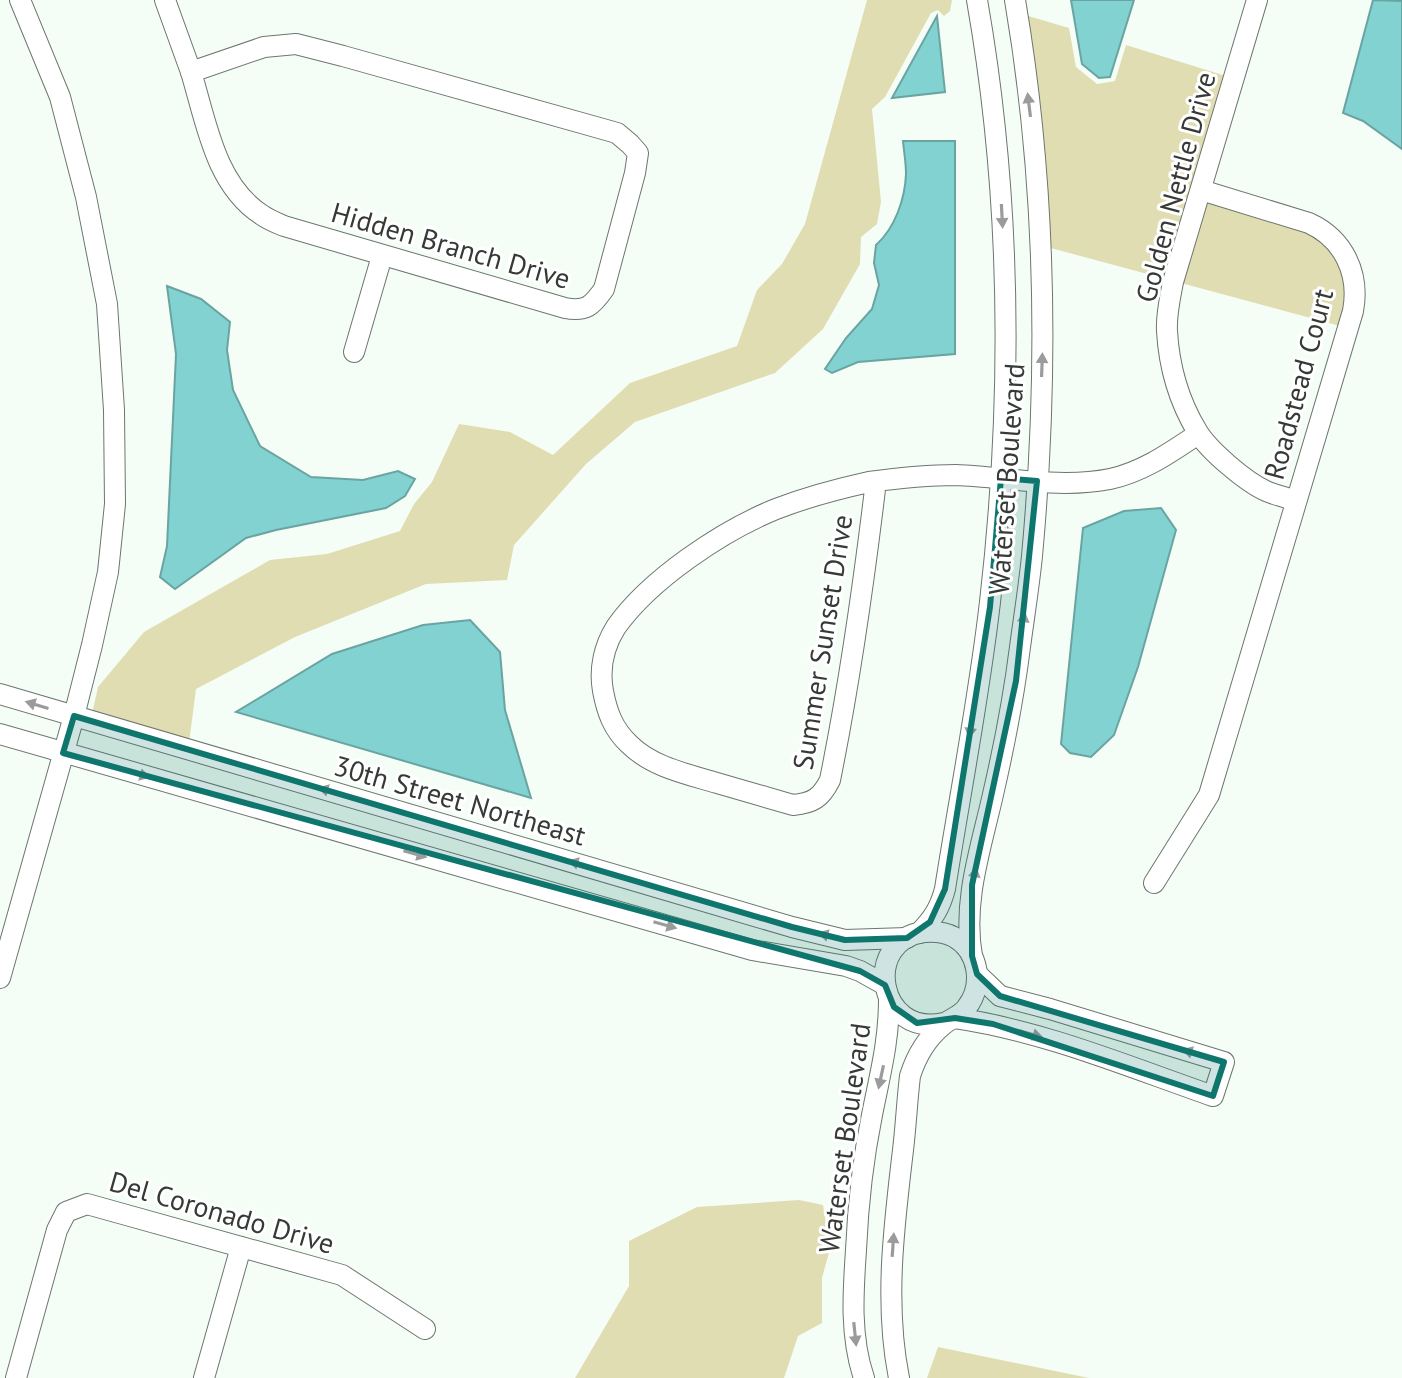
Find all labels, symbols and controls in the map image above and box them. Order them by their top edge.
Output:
street label: Golden Nettle Drive [1126,68,1224,306]
one-way arrow [1022,93,1035,118]
street label: Hidden Branch Drive [327,193,575,297]
one-way arrow [996,204,1009,229]
street label: Roadstead Court [1255,284,1341,483]
one-way arrow [1035,352,1048,377]
street label: Waterset Boulevard [979,362,1033,596]
street label: Summer Sunset Drive [784,512,860,772]
one-way arrow [1017,611,1030,636]
one-way arrow [25,698,49,711]
one-way arrow [965,714,977,739]
street label: 30th Street Northeast [330,746,591,854]
one-way arrow [126,768,150,781]
one-way arrow [318,784,342,797]
one-way arrow [403,848,427,861]
one-way arrow [567,857,591,870]
one-way arrow [968,866,980,891]
one-way arrow [652,920,677,932]
one-way arrow [817,930,842,942]
street label: Waterset Boulevard [810,1021,878,1255]
one-way arrow [1020,1028,1044,1041]
one-way arrow [1181,1046,1205,1059]
one-way arrow [874,1064,887,1089]
street label: Del Coronado Drive [105,1162,339,1262]
one-way arrow [887,1232,900,1257]
one-way arrow [849,1322,862,1347]

